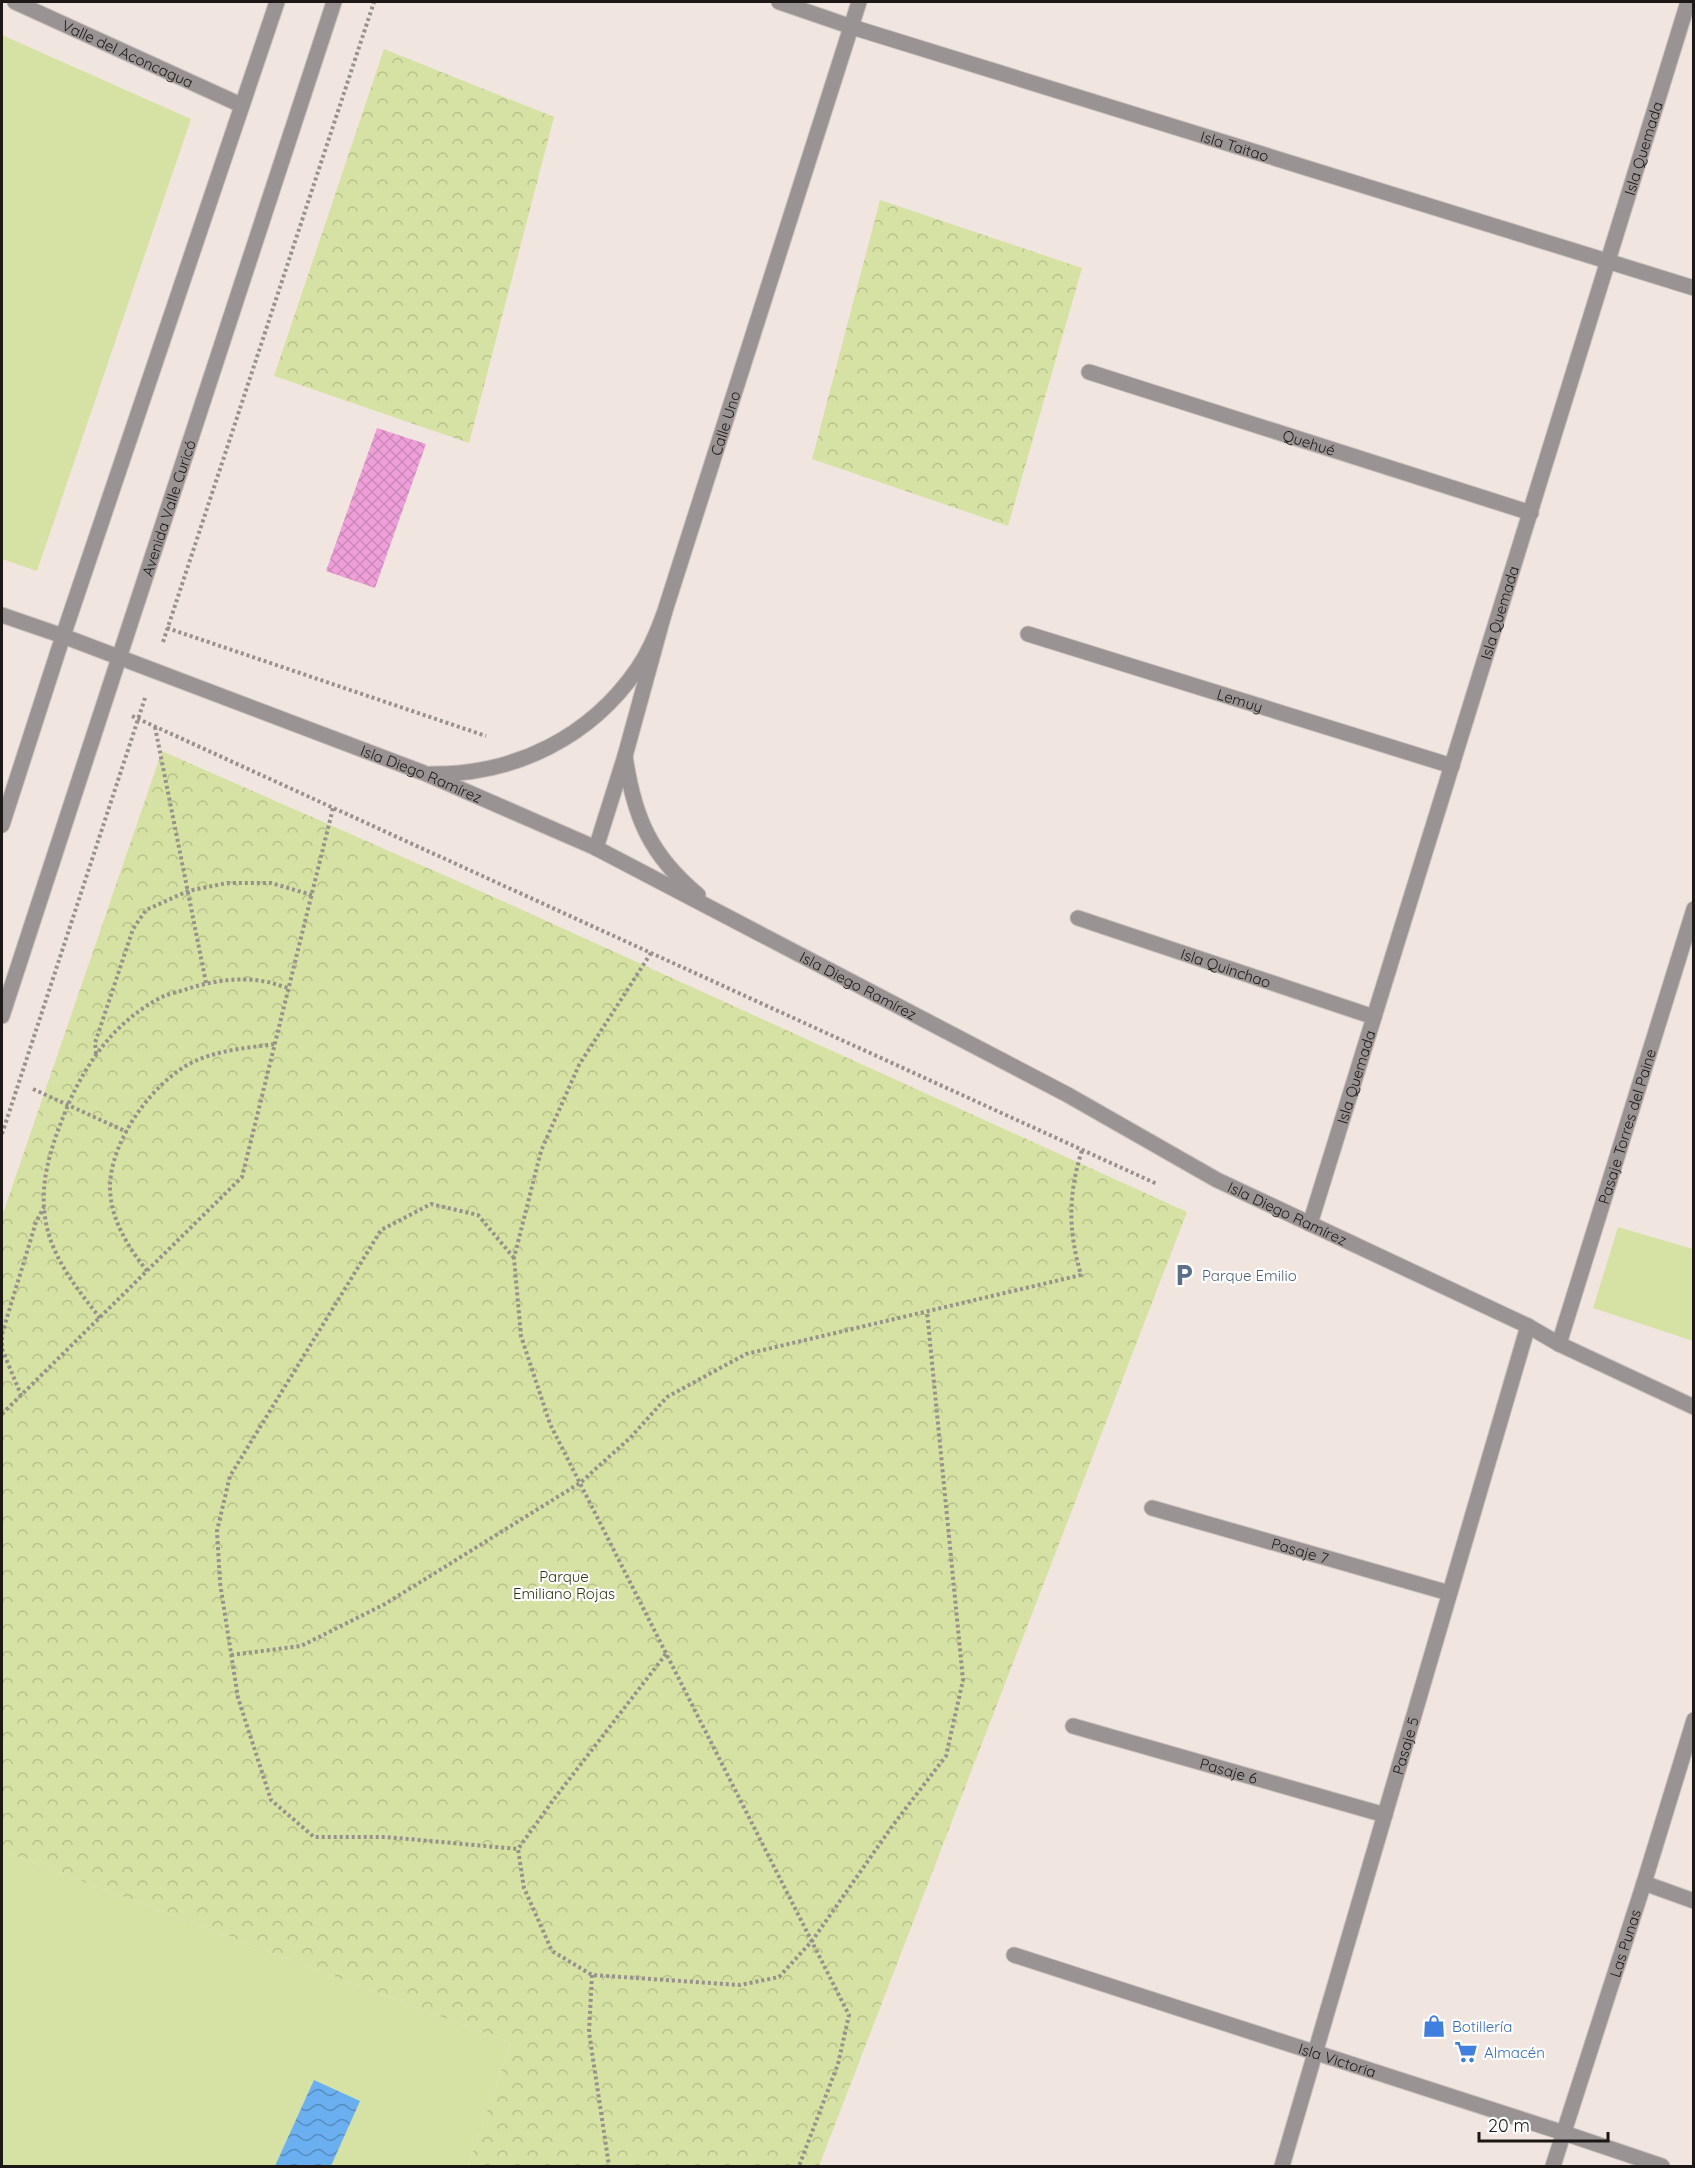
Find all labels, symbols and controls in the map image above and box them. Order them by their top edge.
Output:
street label: Valle del Aconcagua [59,15,197,92]
street label: Isla Quemada [1619,99,1666,197]
street label: Isla Taitao [1198,126,1271,165]
street label: Calle Uno [706,389,744,458]
street label: Quehué [1280,425,1338,459]
street label: Avenida Valle Curicó [137,437,199,578]
street label: Isla Quemada [1476,563,1523,662]
street label: Lemuy [1215,684,1265,716]
street label: Isla Diego Ramírez [358,740,485,807]
street label: Isla Quinchao [1178,944,1274,991]
street label: Isla Diego Ramírez [797,947,920,1024]
street label: Isla Quemada [1332,1028,1379,1126]
street label: Pasaje Torres del Paine [1594,1046,1660,1206]
street label: Isla Diego Ramírez [1225,1177,1350,1249]
parking icon: Parque Emilio [1171,1262,1197,1288]
place label: Parque Emilio [1202,1266,1297,1285]
street label: Pasaje 7 [1269,1533,1331,1568]
park label: Parque Emiliano Rojas [513,1567,615,1603]
street label: Pasaje 5 [1388,1715,1423,1777]
street label: Pasaje 6 [1198,1753,1260,1788]
street label: Las Punas [1605,1907,1644,1980]
shop icon: Botillería [1421,2013,1447,2039]
place label: Botillería [1452,2017,1512,2036]
street label: Isla Victoria [1296,2038,1379,2081]
supermarket icon: Almacén [1453,2039,1479,2065]
place label: Almacén [1484,2043,1545,2062]
scale bar [1479,2105,1608,2143]
text: 20 m [1488,2114,1530,2137]

